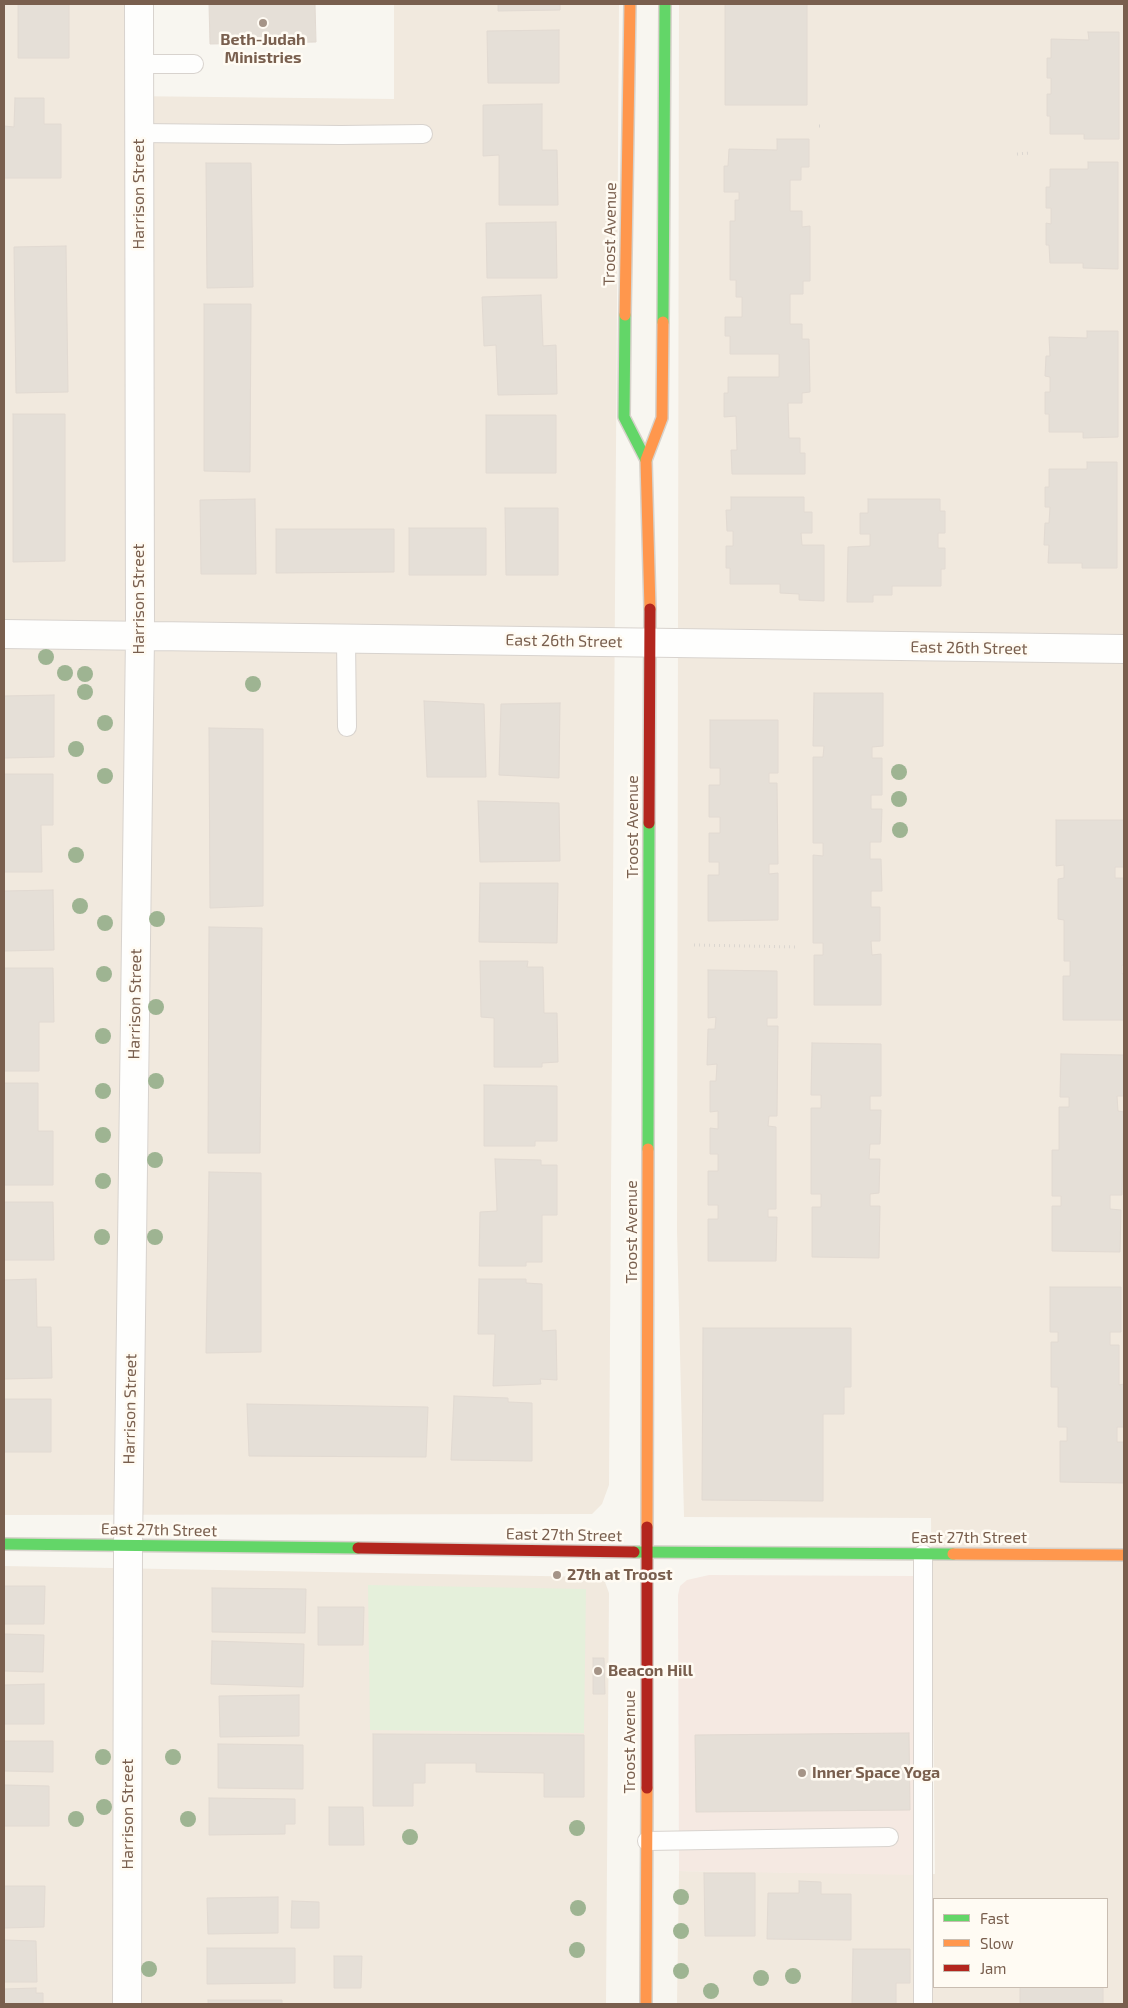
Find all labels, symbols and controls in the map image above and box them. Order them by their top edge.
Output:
marker: Beth-Judah Ministries [257,17,269,29]
place label: Beth-Judah Ministries [220,30,306,68]
street label: Harrison Street [129,139,149,249]
street label: Troost Avenue [599,182,621,286]
street label: Harrison Street [129,544,149,654]
street label: East 26th Street [505,630,623,652]
street label: East 26th Street [910,637,1028,659]
street label: Troost Avenue [623,775,643,879]
street label: Harrison Street [124,948,146,1060]
street label: Troost Avenue [622,1180,642,1284]
street label: Harrison Street [119,1353,141,1465]
street label: East 27th Street [101,1519,217,1541]
street label: East 27th Street [506,1524,622,1546]
street label: East 27th Street [911,1528,1027,1548]
place label: 27th at Troost [567,1565,673,1585]
marker: 27th at Troost [551,1569,563,1581]
place label: Beacon Hill [608,1661,693,1681]
marker: Beacon Hill [592,1665,604,1677]
street label: Troost Avenue [620,1690,640,1794]
street label: Harrison Street [118,1759,138,1869]
place label: Inner Space Yoga [812,1763,940,1783]
marker: Inner Space Yoga [796,1767,808,1779]
legend [933,1898,1108,1988]
text: Fast [980,1909,1009,1927]
text: Slow [980,1934,1014,1952]
text: Jam [980,1959,1006,1977]

